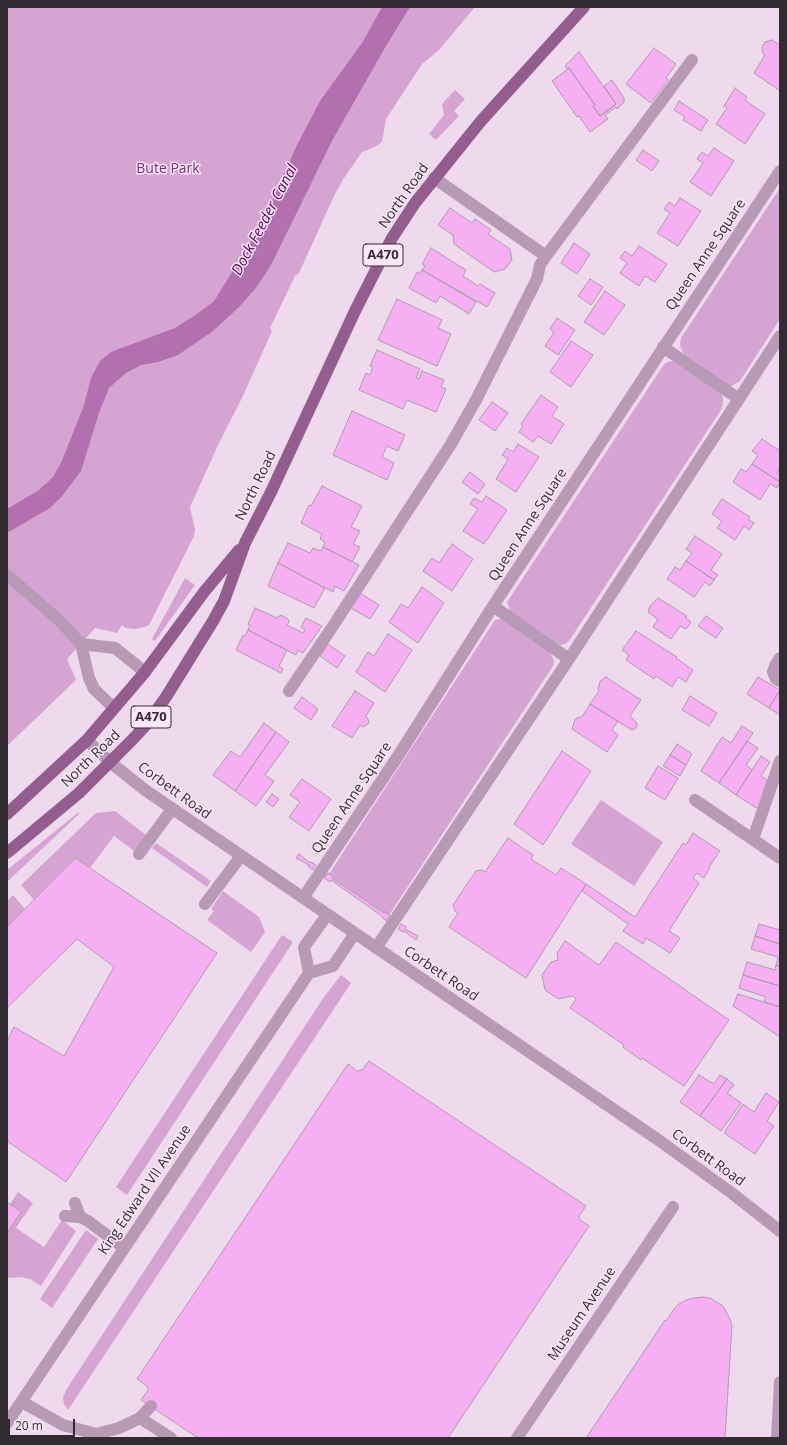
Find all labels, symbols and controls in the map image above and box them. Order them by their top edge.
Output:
street label: North Road [376,160,432,232]
park label: Bute Park [136,161,200,177]
water label: Dock Feeder Canal [228,162,302,278]
street label: Queen Anne Square [662,196,750,314]
road number: A470 [363,244,403,266]
street label: North Road [232,448,280,524]
street label: Queen Anne Square [485,465,571,585]
road number: A470 [131,706,171,728]
street label: North Road [58,727,124,791]
street label: Queen Anne Square [308,739,396,857]
street label: Corbett Road [134,759,214,823]
street label: Corbett Road [400,943,482,1005]
street label: King Edward VII Avenue [95,1122,195,1258]
street label: Corbett Road [668,1126,748,1190]
street label: Museum Avenue [544,1264,620,1364]
scale bar [10,1411,77,1437]
text: 20 m [15,1417,43,1434]

